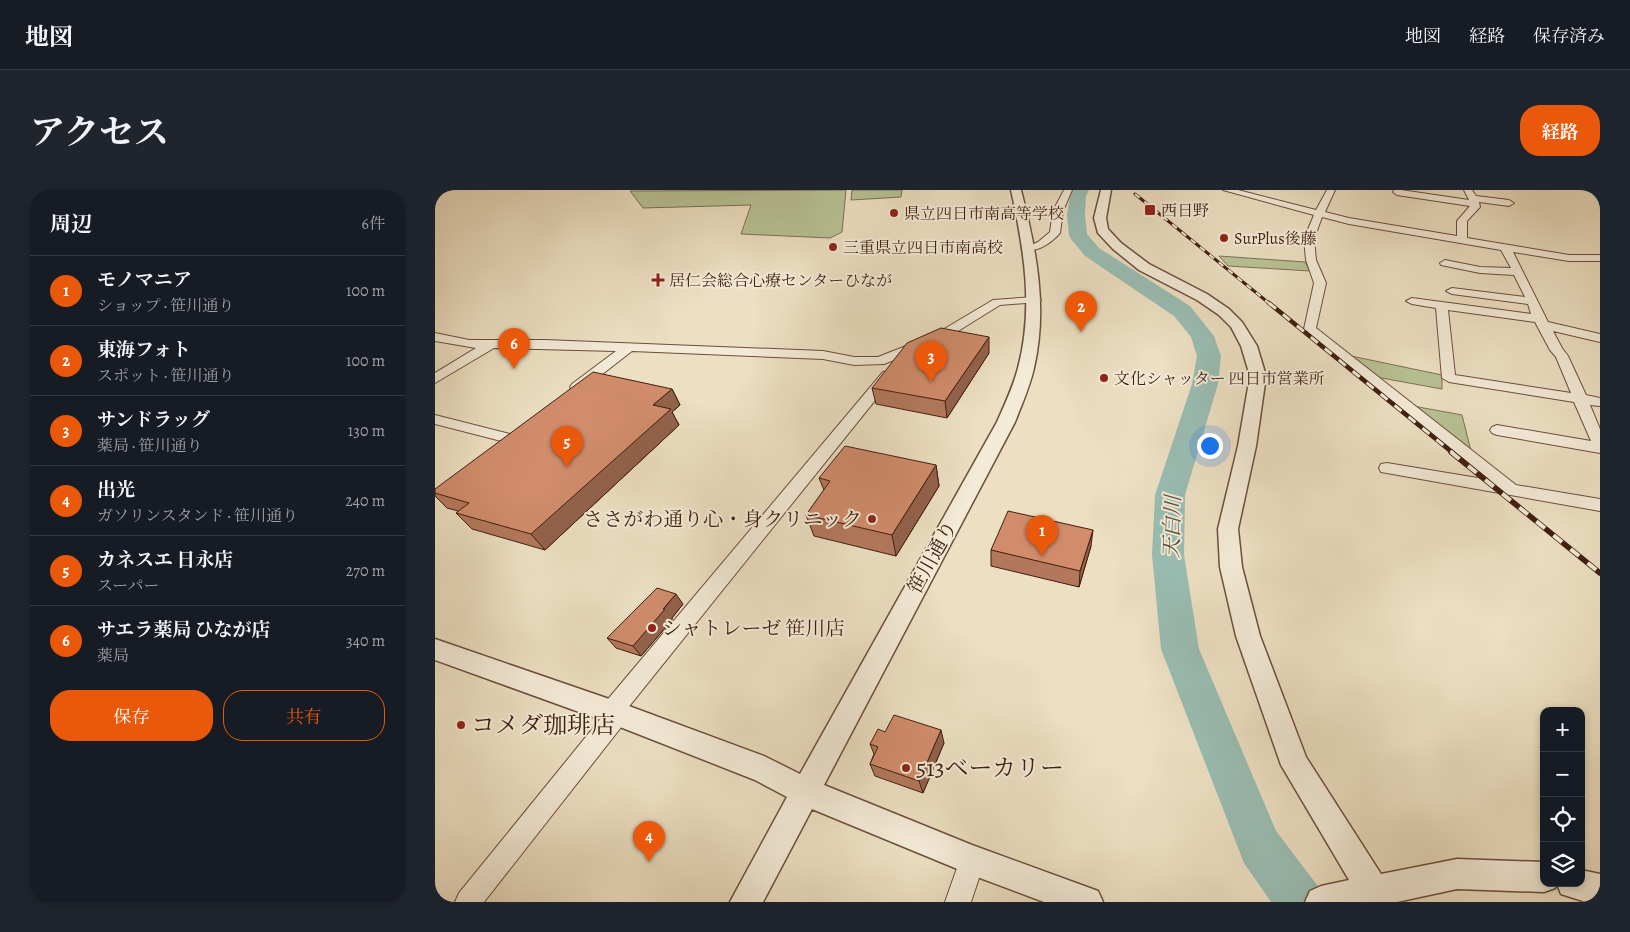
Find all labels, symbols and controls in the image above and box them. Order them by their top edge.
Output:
text: 地図 [25,21,73,53]
text: 地図 [1405,24,1441,48]
text: 経路 [1469,24,1505,48]
text: 保存済み [1533,24,1605,48]
button: 経路 [1520,105,1600,156]
text: アクセス [30,108,169,156]
place label: 西日野 [1161,200,1209,222]
place label: 県立四日市南高等学校 [904,203,1064,225]
marker: 西日野 [1143,203,1157,217]
marker: 県立四日市南高等学校 [888,207,900,219]
text: 周辺 [50,210,92,238]
text: 6件 [362,213,385,235]
place label: SurPlus後藤 [1234,228,1317,250]
marker: SurPlus後藤 [1218,232,1230,244]
place label: 三重県立四日市南高校 [843,237,1003,259]
marker: 三重県立四日市南高校 [827,241,839,253]
text: モノマニア [97,267,192,293]
place label: 居仁会総合心療センターひなが [669,270,892,292]
marker: 居仁会総合心療センターひなが [651,273,665,287]
text: 1 [63,280,69,302]
text: 100 m [346,280,385,302]
pin: 2 [1065,291,1097,332]
text: ショップ · 笹川通り [97,295,234,317]
pin: 6 [498,328,530,369]
text: 東海フォト [97,337,191,363]
pin: 3 [915,341,947,382]
text: 2 [62,350,70,372]
text: 100 m [346,350,385,372]
text: スポット · 笹川通り [97,365,235,387]
place label: 文化シャッター 四日市営業所 [1114,368,1325,390]
marker: 文化シャッター 四日市営業所 [1098,372,1110,384]
text: サンドラッグ [97,407,210,433]
text: 3 [63,420,69,442]
text: 130 m [348,420,385,442]
pin: 5 [551,426,583,467]
your location [1197,433,1223,459]
text: 薬局 · 笹川通り [97,435,203,457]
text: 出光 [97,477,135,503]
text: 4 [62,490,70,512]
text: 240 m [345,490,385,512]
water label: 天白川 [1157,493,1187,559]
text: ガソリンスタンド · 笹川通り [97,505,298,527]
place label: ささがわ通り心・身クリニック [583,506,862,533]
marker: ささがわ通り心・身クリニック [866,513,878,525]
pin: 1 [1026,515,1058,556]
street label: 笹川通り [901,516,964,599]
text: カネスエ 日永店 [97,547,233,573]
text: 5 [63,560,69,582]
text: 270 m [346,560,385,582]
text: スーパー [97,575,159,597]
place label: シャトレーゼ 笹川店 [662,615,845,642]
text: サエラ薬局 ひなが店 [97,617,271,643]
marker: シャトレーゼ 笹川店 [646,622,658,634]
text: 6 [62,630,70,652]
text: 340 m [346,630,385,652]
text: 薬局 [97,645,129,667]
button: 保存 [50,690,213,741]
button: 共有 [223,690,385,741]
map controls [1540,707,1585,887]
button: + [1540,707,1585,752]
place label: コメダ珈琲店 [471,709,615,741]
marker: コメダ珈琲店 [455,719,467,731]
place label: 513ベーカリー [916,752,1064,784]
button: − [1540,752,1585,797]
marker: 513ベーカリー [900,762,912,774]
button: locate [1540,797,1585,842]
pin: 4 [633,821,665,862]
button: layers [1540,842,1585,887]

